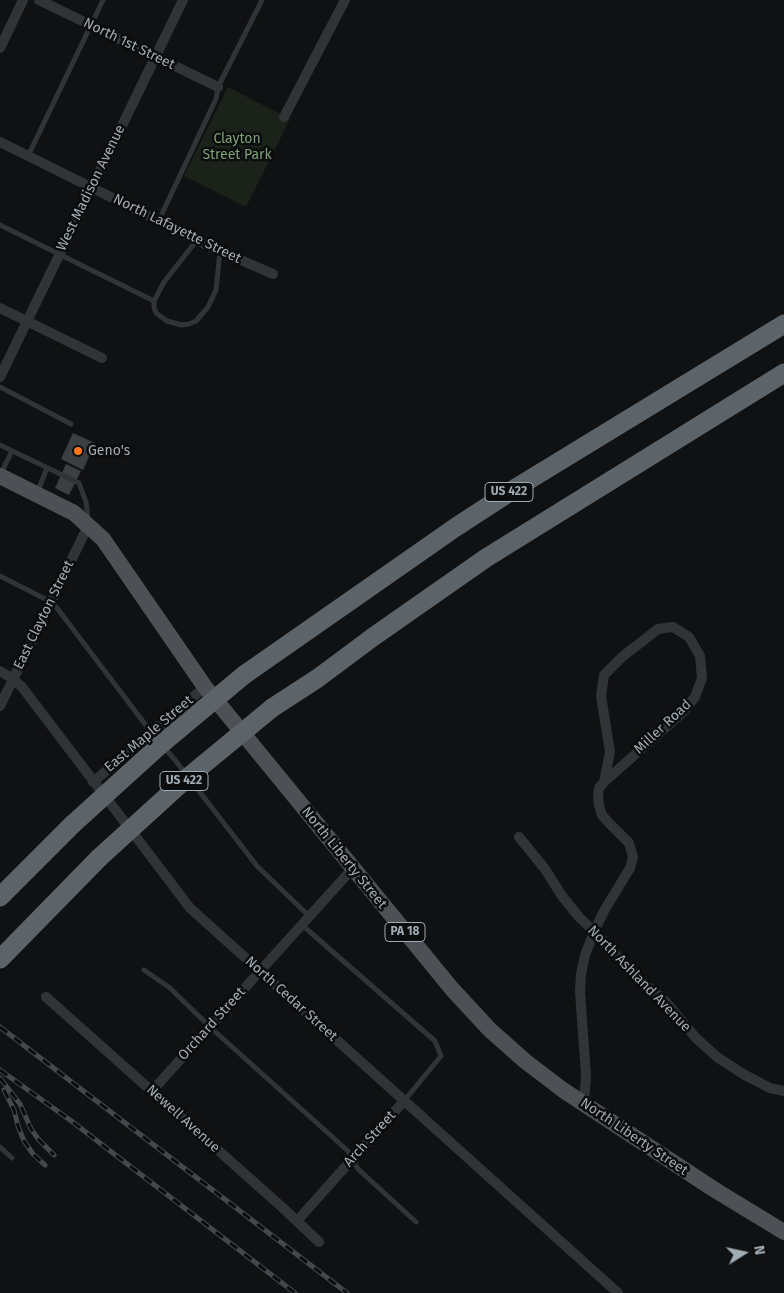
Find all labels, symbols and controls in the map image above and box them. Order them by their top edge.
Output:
street label: North 1st Street [81,15,177,73]
street label: West Madison Avenue [53,122,129,254]
park label: Clayton Street Park [202,131,272,164]
street label: North Lafayette Street [110,191,244,267]
place label: Geno's [88,443,130,459]
marker: Geno's [72,445,84,457]
road number: US 422 [485,482,533,502]
street label: East Clayton Street [10,558,78,672]
street label: East Maple Street [101,692,197,776]
street label: Miller Road [631,696,695,758]
road number: US 422 [160,771,208,790]
street label: North Liberty Street [298,804,390,912]
road number: PA 18 [385,922,425,942]
street label: North Ashland Avenue [584,922,694,1036]
street label: North Cedar Street [241,953,341,1045]
street label: Orchard Street [175,984,249,1064]
street label: Newell Avenue [143,1082,223,1156]
street label: North Liberty Street [577,1095,691,1179]
street label: Arch Street [340,1108,400,1170]
north arrow [719,1228,769,1278]
text: N [750,1244,768,1256]

